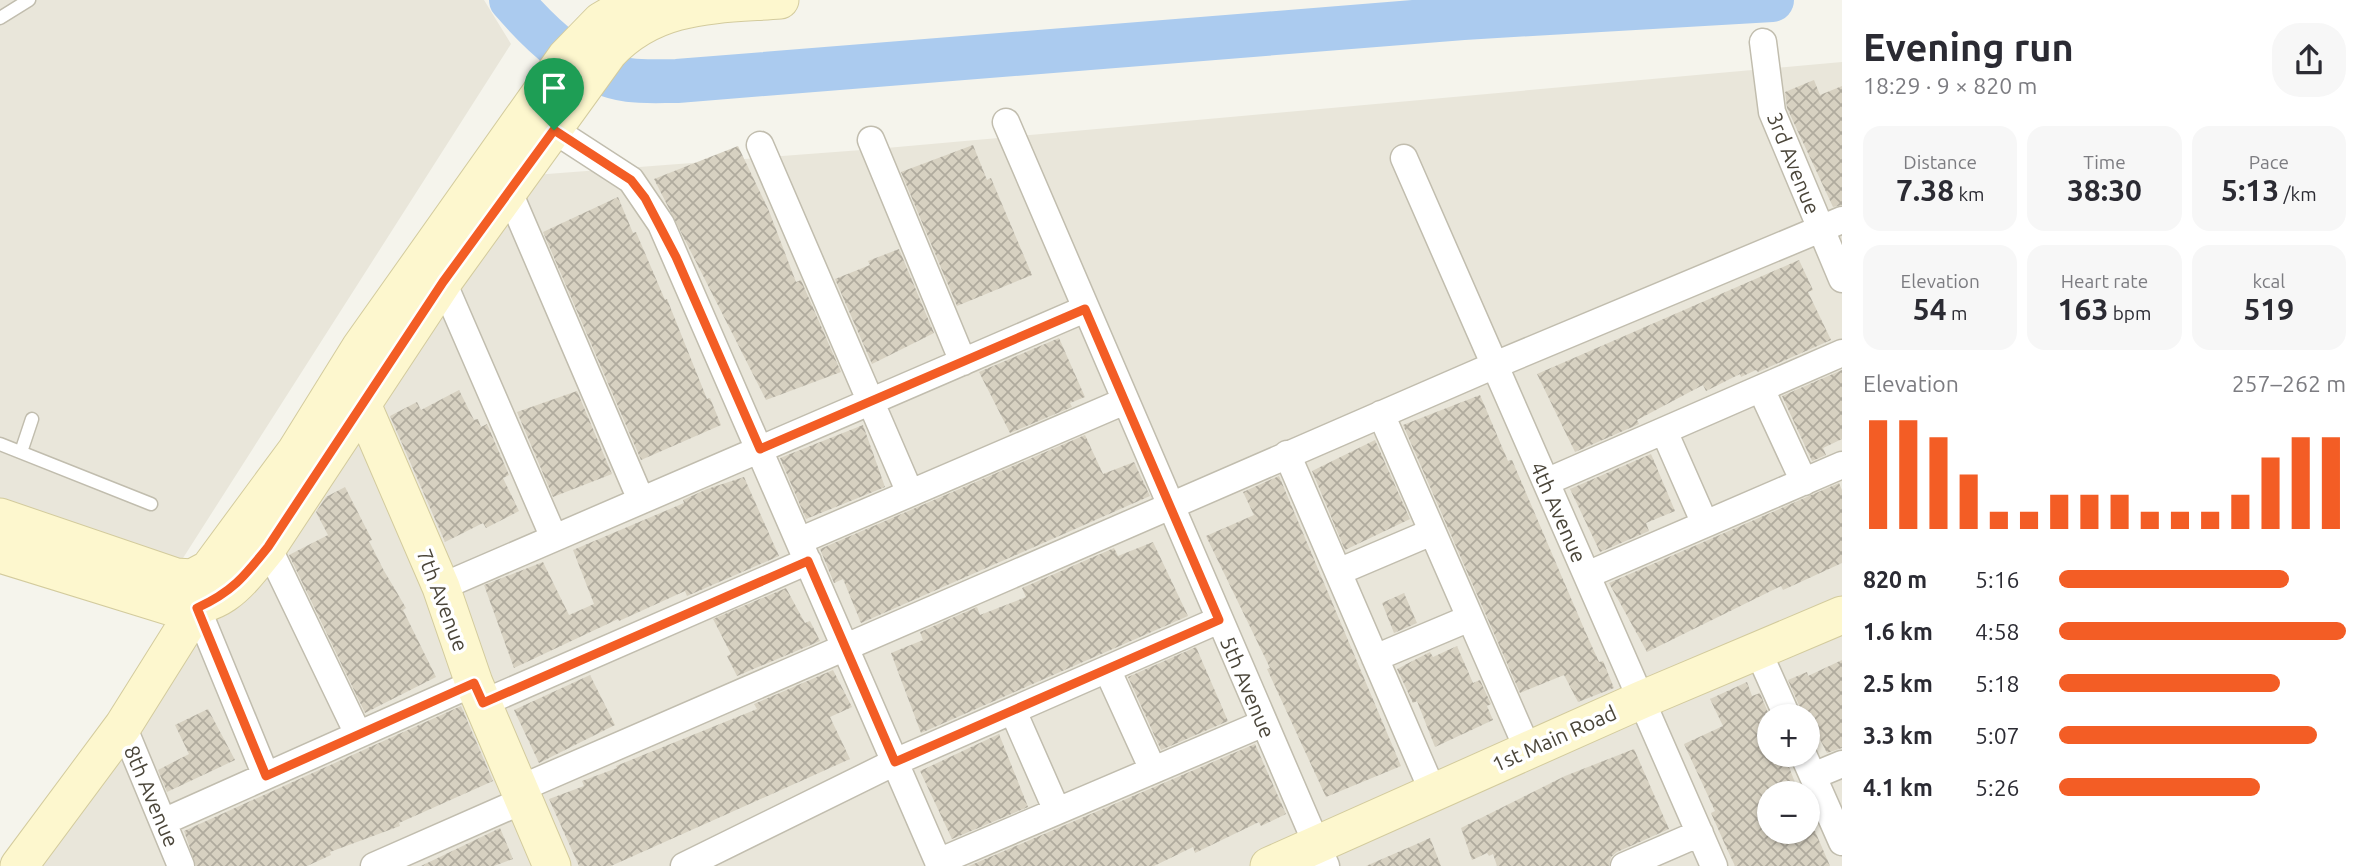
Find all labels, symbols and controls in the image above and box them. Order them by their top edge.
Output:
button: share [2272,23,2346,97]
text: Evening run [1863,26,2074,68]
pin [524,58,584,130]
icon: arrive [535,69,573,107]
text: 18:29 · 9 × 820 m [1863,73,2037,98]
street label: 3rd Avenue [1763,109,1825,217]
text: Distance [1903,151,1977,173]
text: Time [2083,151,2126,173]
text: Pace [2249,151,2289,173]
text: 7.38 [1896,173,1954,207]
text: 38:30 [2067,173,2142,207]
text: 5:13 [2221,173,2279,207]
text: km [1954,183,1984,205]
text: /km [2279,183,2317,205]
text: Elevation [1901,270,1980,292]
text: Heart rate [2061,270,2148,292]
text: kcal [2252,270,2285,292]
text: 54 [1913,292,1947,326]
text: 163 [2058,292,2108,326]
text: 519 [2243,292,2294,326]
text: m [1947,302,1967,324]
text: bpm [2108,302,2151,324]
text: Elevation [1863,371,1959,396]
text: 257–262 m [2232,371,2346,396]
street label: 4th Avenue [1526,458,1592,566]
street label: 7th Avenue [413,545,473,655]
text: 820 m [1863,567,1927,592]
text: 5:16 [1975,567,2020,592]
text: 1.6 km [1863,619,1933,644]
text: 4:58 [1975,619,2020,644]
street label: 5th Avenue [1216,633,1280,741]
text: 2.5 km [1863,671,1933,696]
text: 5:18 [1975,671,2020,696]
street label: 1st Main Road [1488,700,1620,776]
map controls [1757,704,1820,844]
button: + [1757,704,1820,767]
text: 3.3 km [1863,723,1933,748]
text: 5:07 [1975,723,2020,748]
street label: 8th Avenue [120,742,184,850]
text: 4.1 km [1863,775,1933,800]
text: 5:26 [1975,775,2020,800]
button: − [1757,781,1820,844]

